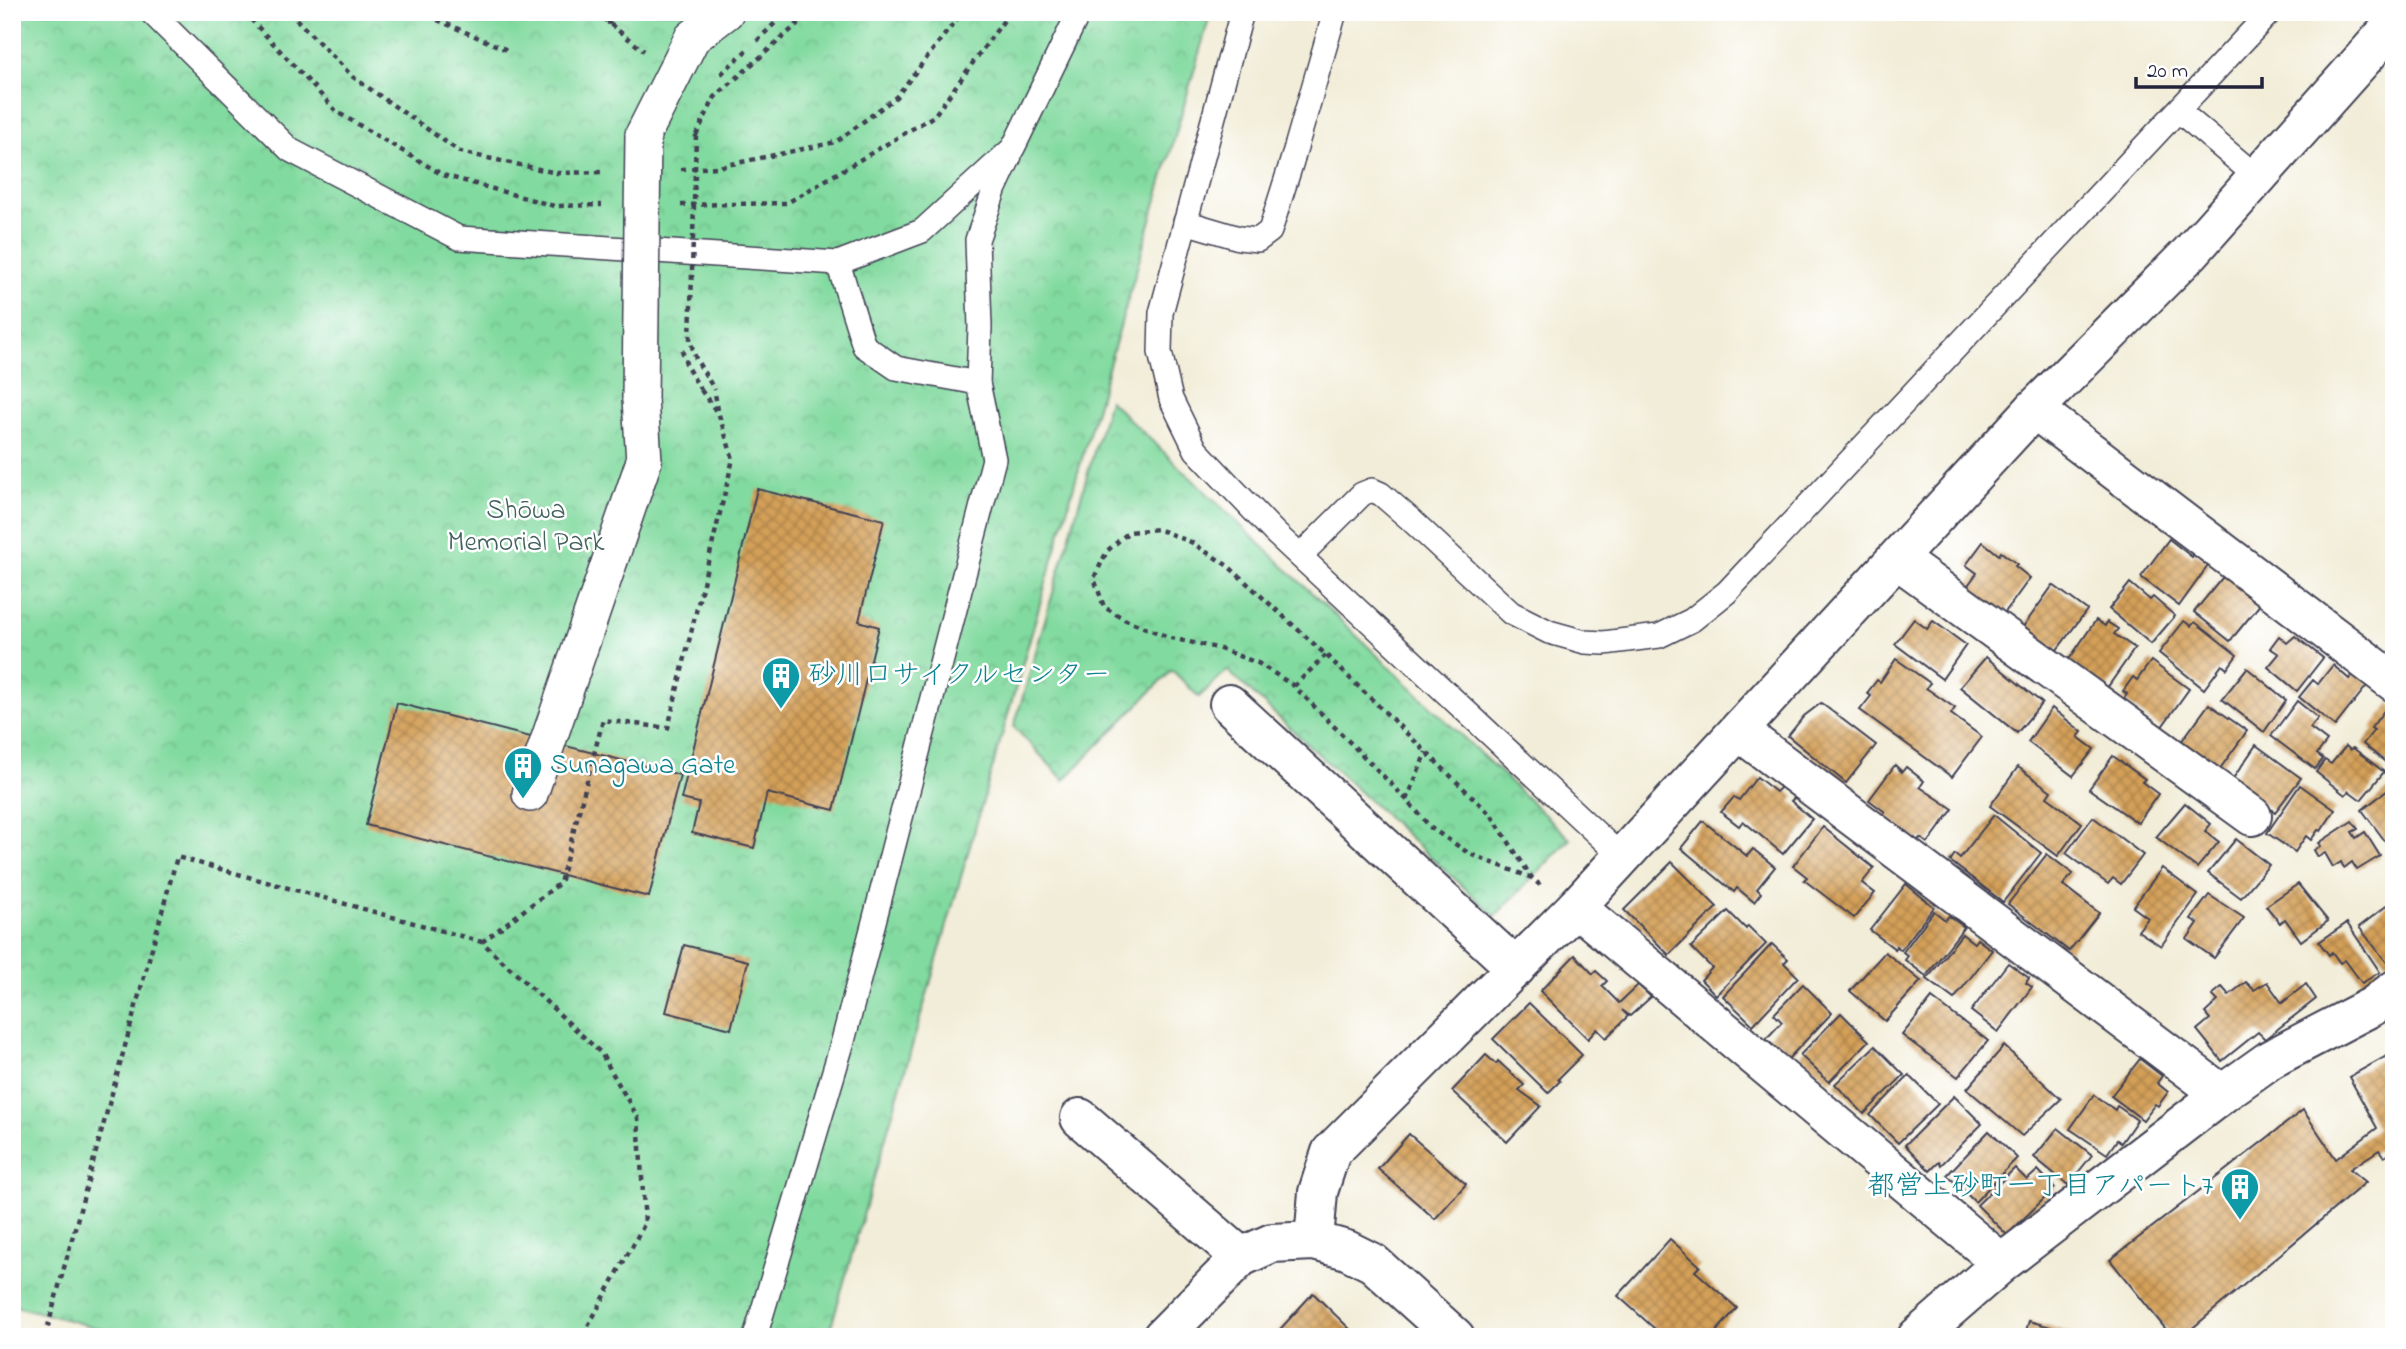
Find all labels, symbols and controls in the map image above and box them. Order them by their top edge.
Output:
scale bar [2136,46,2262,90]
text: 20 m [2147,57,2188,87]
park label: Shōwa Memorial Park [448,491,605,564]
building icon: 砂川口サイクルセンター [760,655,802,710]
place label: 砂川口サイクルセンター [808,656,1110,697]
building icon: Sunagawa Gate [502,745,544,800]
place label: Sunagawa Gate [550,746,736,787]
building icon: 都営上砂町一丁目アパート7 [2219,1166,2261,1221]
place label: 都営上砂町一丁目アパート7 [1867,1167,2213,1208]

